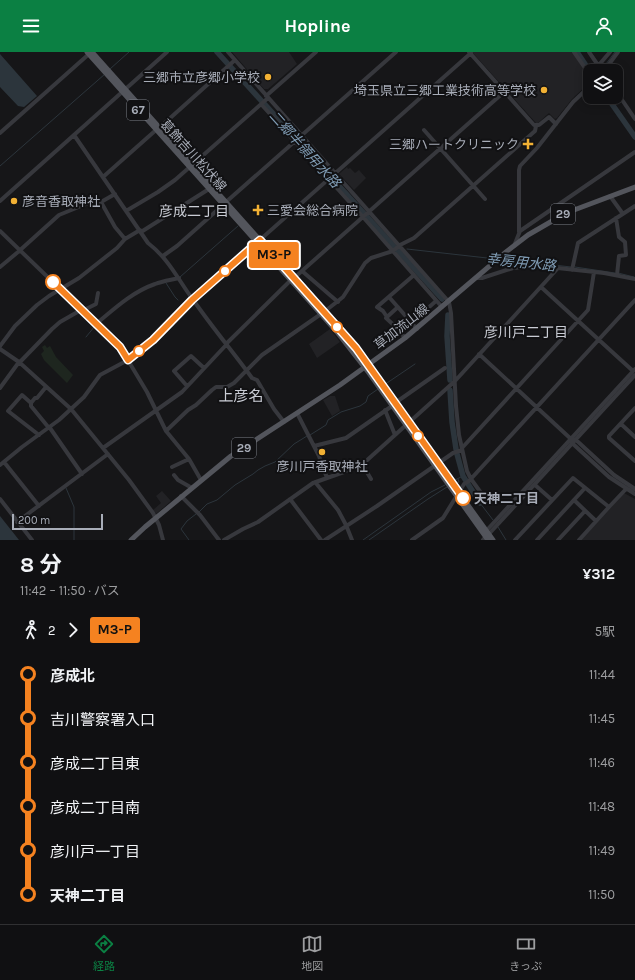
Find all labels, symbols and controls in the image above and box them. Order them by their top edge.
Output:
icon: menu [20,15,42,37]
text: Hopline [284,15,351,37]
icon: person [593,15,615,37]
map controls [583,64,623,104]
button: layers [583,64,623,104]
place label: 三郷市立彦郷小学校 [143,70,260,85]
marker: 三郷市立彦郷小学校 [263,72,273,82]
place label: 埼玉県立三郷工業技術高等学校 [354,83,536,98]
marker: 埼玉県立三郷工業技術高等学校 [539,85,549,95]
road number: 67 [127,100,149,120]
water label: 二郷半領用水路 [266,107,344,192]
street label: 葛飾吉川松伏線 [158,116,230,194]
place label: 三郷ハートクリニック [389,137,519,152]
marker: 三郷ハートクリニック [522,138,534,150]
place label: 彦音香取神社 [22,194,100,209]
marker: 彦音香取神社 [9,196,19,206]
district label: 彦成二丁目 [159,203,229,220]
place label: 三愛会総合病院 [267,203,358,218]
marker: 三愛会総合病院 [252,204,264,216]
road number: 29 [551,204,575,224]
line badge: M3-P [246,242,302,268]
text: M3-P [257,246,291,263]
water label: 幸房用水路 [485,250,558,275]
unlabelled marker [219,265,231,277]
unlabelled marker [45,274,61,290]
street label: 草加流山線 [371,300,432,352]
unlabelled marker [331,321,343,333]
district label: 彦川戸二丁目 [484,324,568,341]
unlabelled marker [133,345,145,357]
district label: 上彦名 [218,387,264,405]
unlabelled marker [412,430,424,442]
road number: 29 [232,438,256,458]
marker: 彦川戸香取神社 [317,447,327,457]
place label: 彦川戸香取神社 [276,459,368,474]
marker: 天神二丁目 [455,490,471,506]
place label: 天神二丁目 [474,491,539,506]
scale bar [12,512,103,531]
text: 200 m [18,514,50,527]
text: 8 分 [20,552,62,578]
text: ¥312 [582,565,615,583]
text: 11:42 – 11:50 · バス [20,583,120,598]
icon: walk [20,619,42,641]
icon: forward [62,619,84,641]
text: M3-P [98,621,132,638]
text: 2 [48,623,56,638]
text: 5駅 [595,624,615,639]
text: 彦成北 [50,667,95,685]
text: 11:44 [589,667,615,682]
text: 吉川警察署入口 [50,711,155,729]
text: 11:45 [589,711,615,726]
text: 彦成二丁目東 [50,755,140,773]
text: 11:46 [589,755,615,770]
text: 彦成二丁目南 [50,799,140,817]
text: 11:48 [588,799,615,814]
text: 彦川戸一丁目 [50,843,140,861]
text: 11:49 [589,843,615,858]
text: 天神二丁目 [50,887,125,905]
text: 11:50 [588,887,615,902]
tab: 経路 [93,933,115,973]
tab: 地図 [301,933,323,973]
tab: きっぷ [509,933,542,973]

